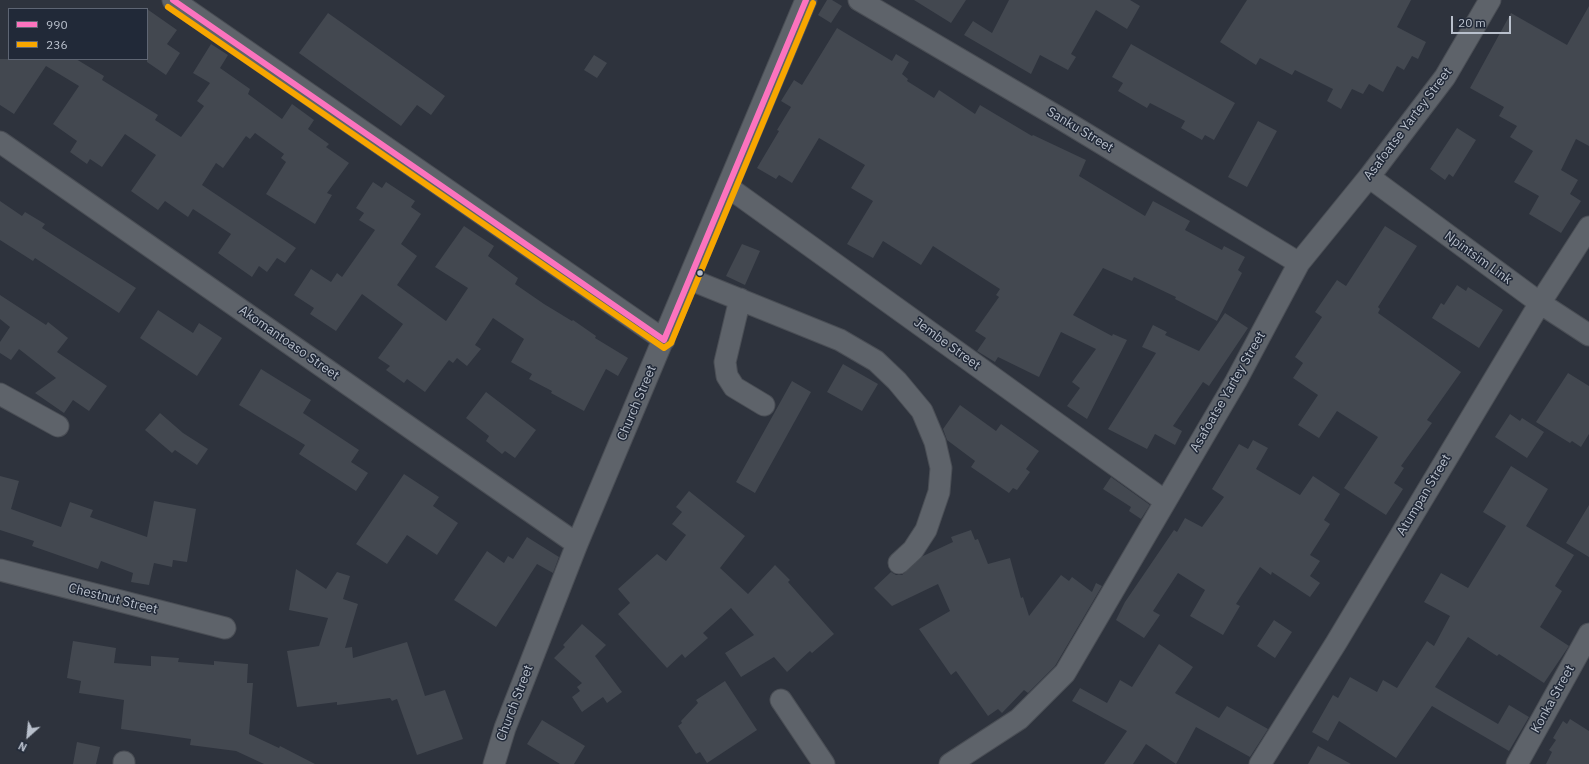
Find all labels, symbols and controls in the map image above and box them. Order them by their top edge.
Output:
legend [8,8,148,60]
scale bar [1453,8,1513,34]
text: 20 m [1458,15,1486,30]
text: 990 [46,17,68,32]
text: 236 [46,37,68,52]
street label: Asafoatse Yartey Street [1361,65,1455,183]
street label: Sanku Street [1044,104,1116,156]
street label: Npintsim Link [1441,228,1515,288]
unlabelled marker [695,268,705,278]
street label: Akomantoaso Street [236,302,342,384]
street label: Jembe Street [911,315,983,373]
street label: Asafoatse Yartey Street [1187,329,1269,455]
street label: Church Street [614,363,660,443]
street label: Atumpan Street [1394,451,1454,539]
street label: Chestnut Street [67,580,159,618]
street label: Konka Street [1528,662,1578,736]
street label: Church Street [493,663,537,743]
north arrow [8,716,48,756]
text: N [16,739,29,755]

